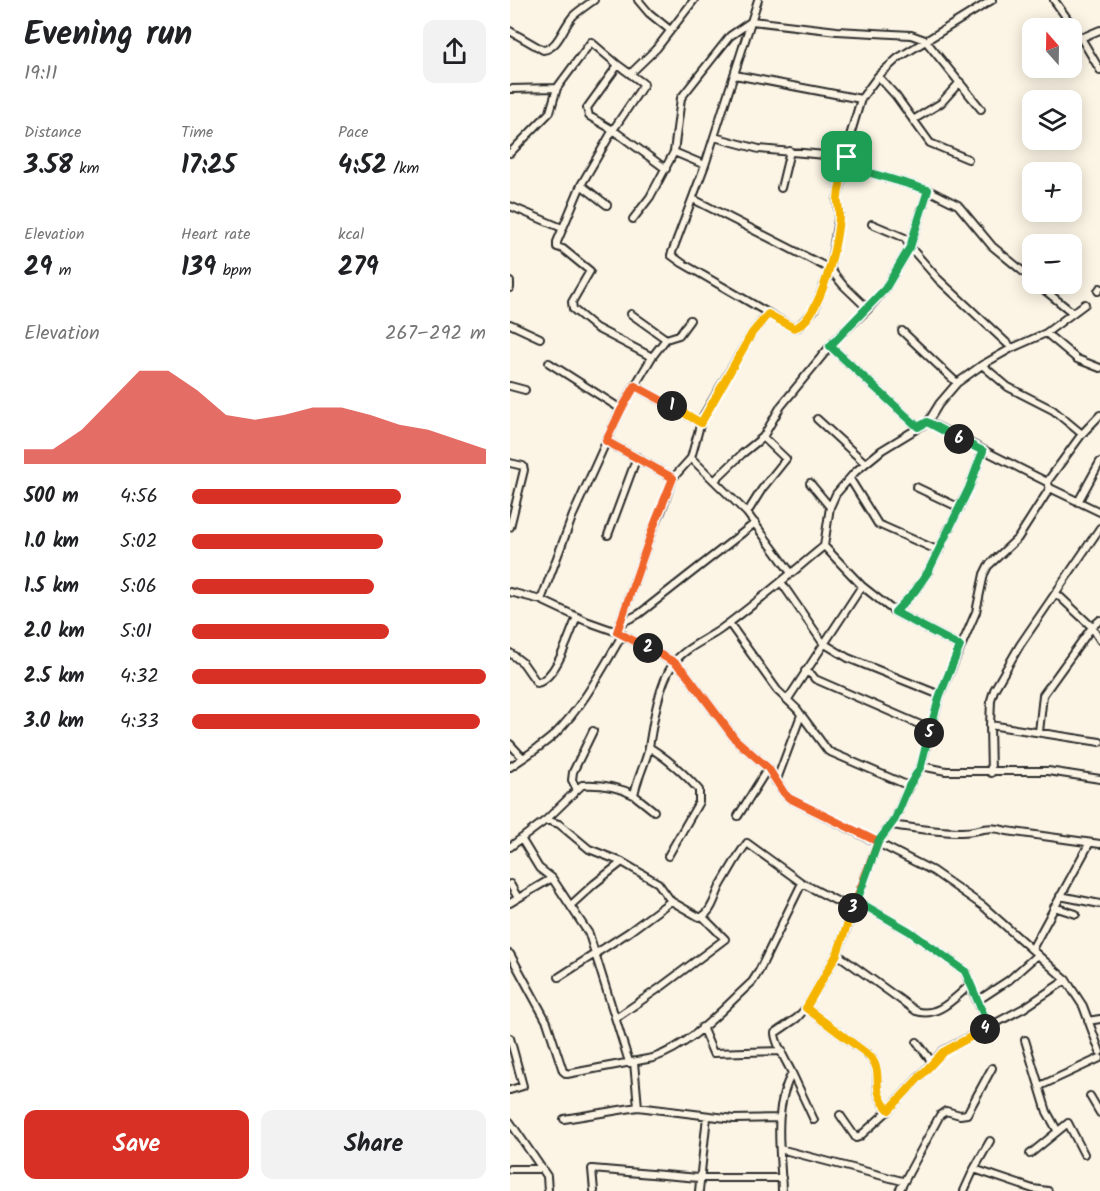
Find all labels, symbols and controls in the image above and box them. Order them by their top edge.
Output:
text: Evening run [24,9,192,62]
north arrow [1022,18,1082,78]
map controls [1022,18,1082,294]
button: share [423,20,486,83]
text: 19:11 [24,58,58,90]
button: layers [1022,90,1082,150]
text: Distance [24,120,82,145]
text: Time [181,120,213,145]
text: Pace [338,120,369,145]
pin [821,131,872,182]
icon: arrive [830,140,863,173]
text: 3.58 [24,145,73,187]
text: 17:25 [181,145,236,187]
text: 4:52 [338,145,387,187]
text: km [73,156,100,181]
text: /km [387,156,419,181]
button: + [1022,162,1082,222]
text: Elevation [24,222,85,247]
text: Heart rate [181,222,251,247]
text: kcal [338,222,364,247]
button: − [1022,234,1082,294]
text: 29 [24,247,52,289]
text: 139 [181,247,216,289]
text: 279 [338,247,379,289]
text: m [52,258,71,283]
text: bpm [216,258,251,283]
text: Elevation [24,318,100,350]
text: 267–292 m [385,318,486,350]
pin: 1 [657,391,687,421]
text: 1 [670,393,674,418]
pin: 6 [944,424,974,454]
text: 6 [955,426,963,451]
text: 500 m [24,481,79,513]
text: 4:56 [120,481,158,513]
text: 1.0 km [24,526,79,558]
text: 5:02 [120,526,157,558]
text: 1.5 km [24,571,79,603]
text: 5:06 [120,571,157,603]
text: 2.0 km [24,616,85,648]
text: 5:01 [120,616,152,648]
pin: 2 [633,633,663,663]
text: 2 [643,635,653,660]
text: 2.5 km [24,661,84,693]
text: 4:32 [120,661,159,693]
text: 3.0 km [24,706,84,738]
text: 4:33 [120,706,159,738]
pin: 5 [914,718,944,748]
text: 5 [925,720,933,745]
pin: 3 [838,893,868,923]
text: 3 [849,895,857,920]
pin: 4 [970,1014,1000,1044]
text: 4 [981,1016,989,1041]
button: Save [24,1110,249,1179]
button: Share [261,1110,486,1179]

